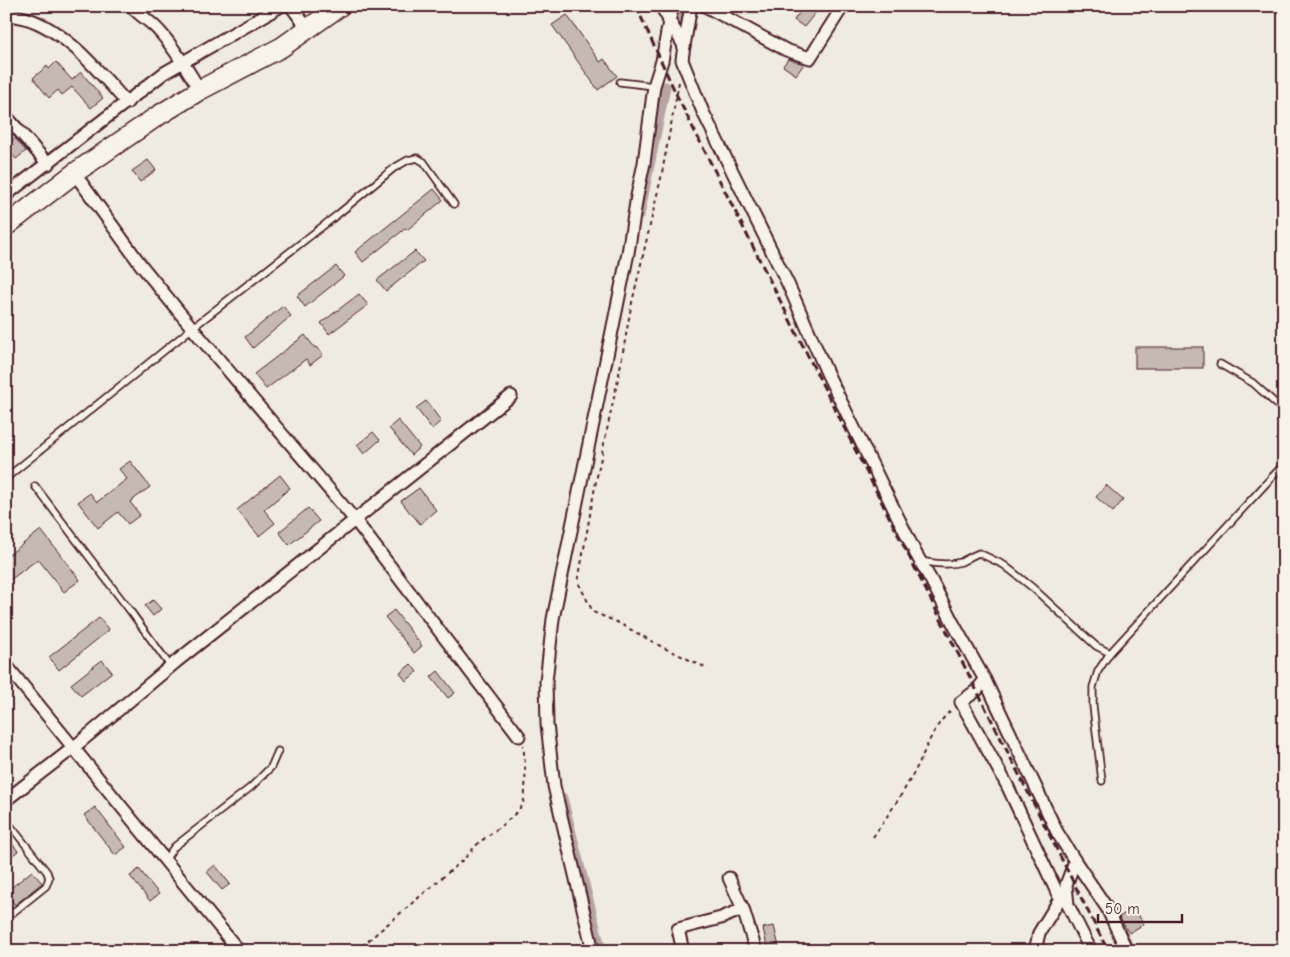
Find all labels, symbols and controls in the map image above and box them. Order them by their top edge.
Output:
scale bar [1098,892,1181,924]
text: 50 m [1105,900,1140,918]

